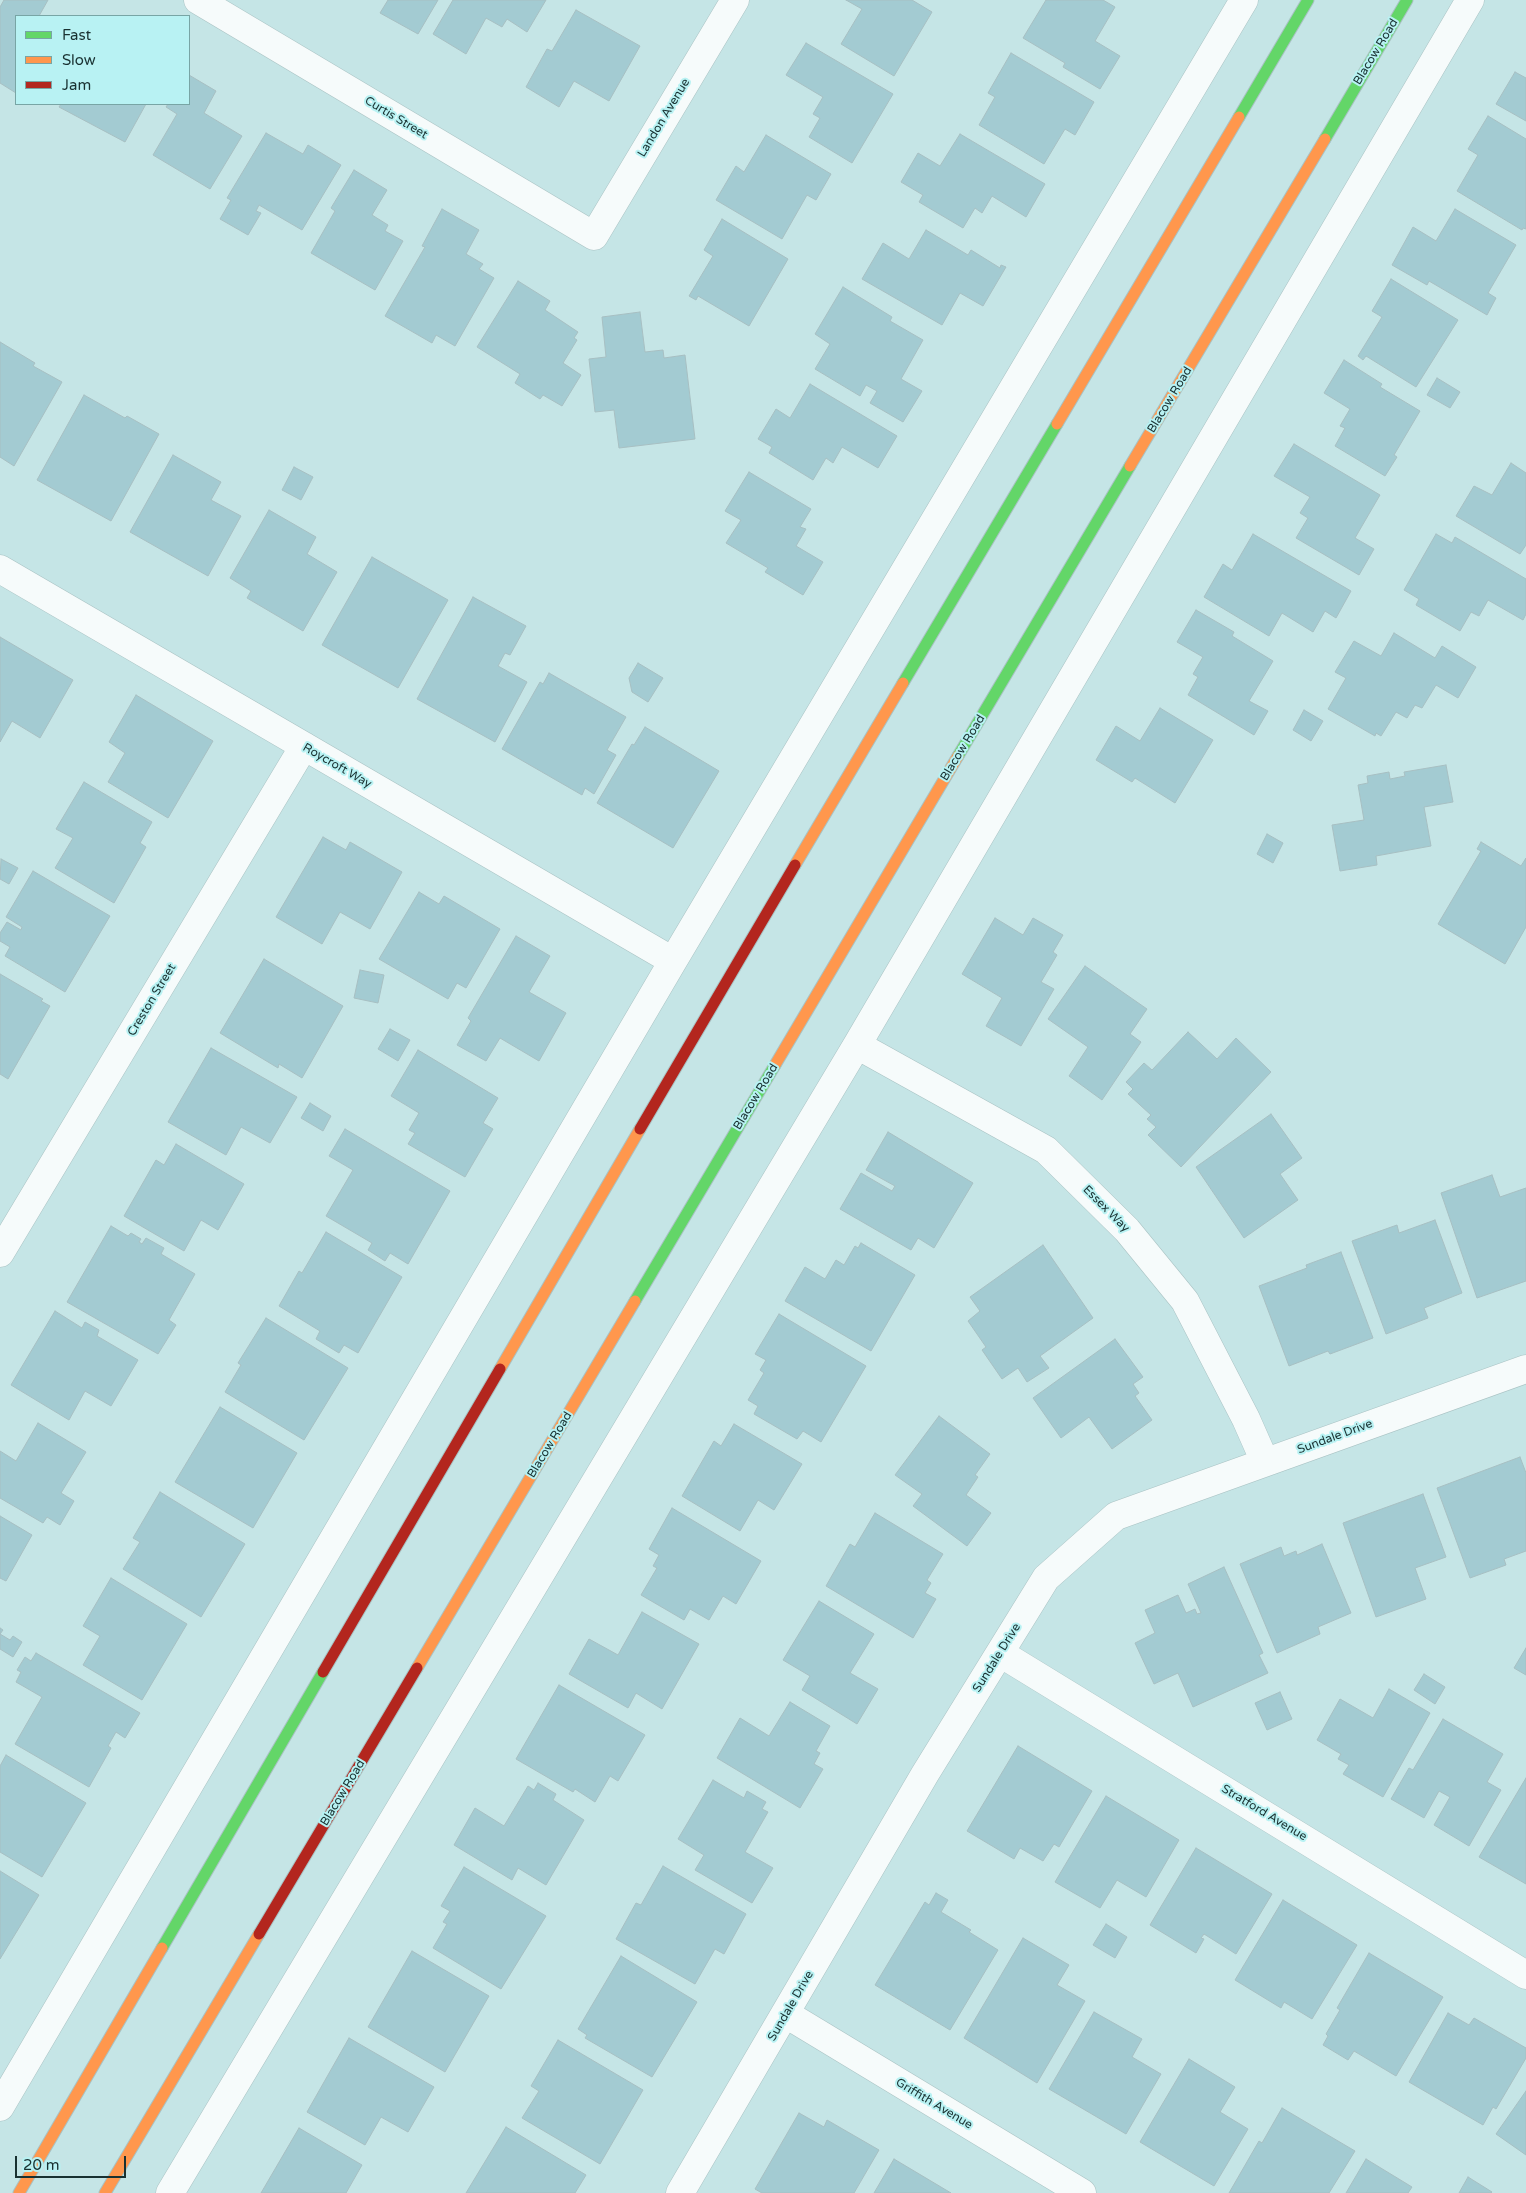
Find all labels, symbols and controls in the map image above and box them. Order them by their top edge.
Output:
legend [15,15,190,105]
street label: Blacow Road [1351,16,1401,88]
text: Fast [62,26,91,44]
text: Slow [62,51,96,69]
text: Jam [62,76,91,94]
street label: Landon Avenue [635,76,693,160]
street label: Curtis Street [362,94,430,142]
street label: Blacow Road [1145,364,1195,436]
street label: Blacow Road [938,712,988,784]
street label: Roycroft Way [300,740,374,792]
street label: Creston Street [125,961,179,1039]
street label: Blacow Road [731,1061,781,1133]
street label: Essex Way [1080,1183,1132,1235]
street label: Blacow Road [525,1409,575,1481]
street label: Sundale Drive [1296,1417,1374,1457]
street label: Sundale Drive [970,1621,1024,1695]
street label: Blacow Road [318,1757,368,1829]
street label: Stratford Avenue [1219,1782,1309,1844]
street label: Sundale Drive [765,1968,817,2044]
street label: Griffith Avenue [893,2075,975,2133]
scale bar [18,2146,129,2178]
text: 20 m [23,2156,60,2174]

